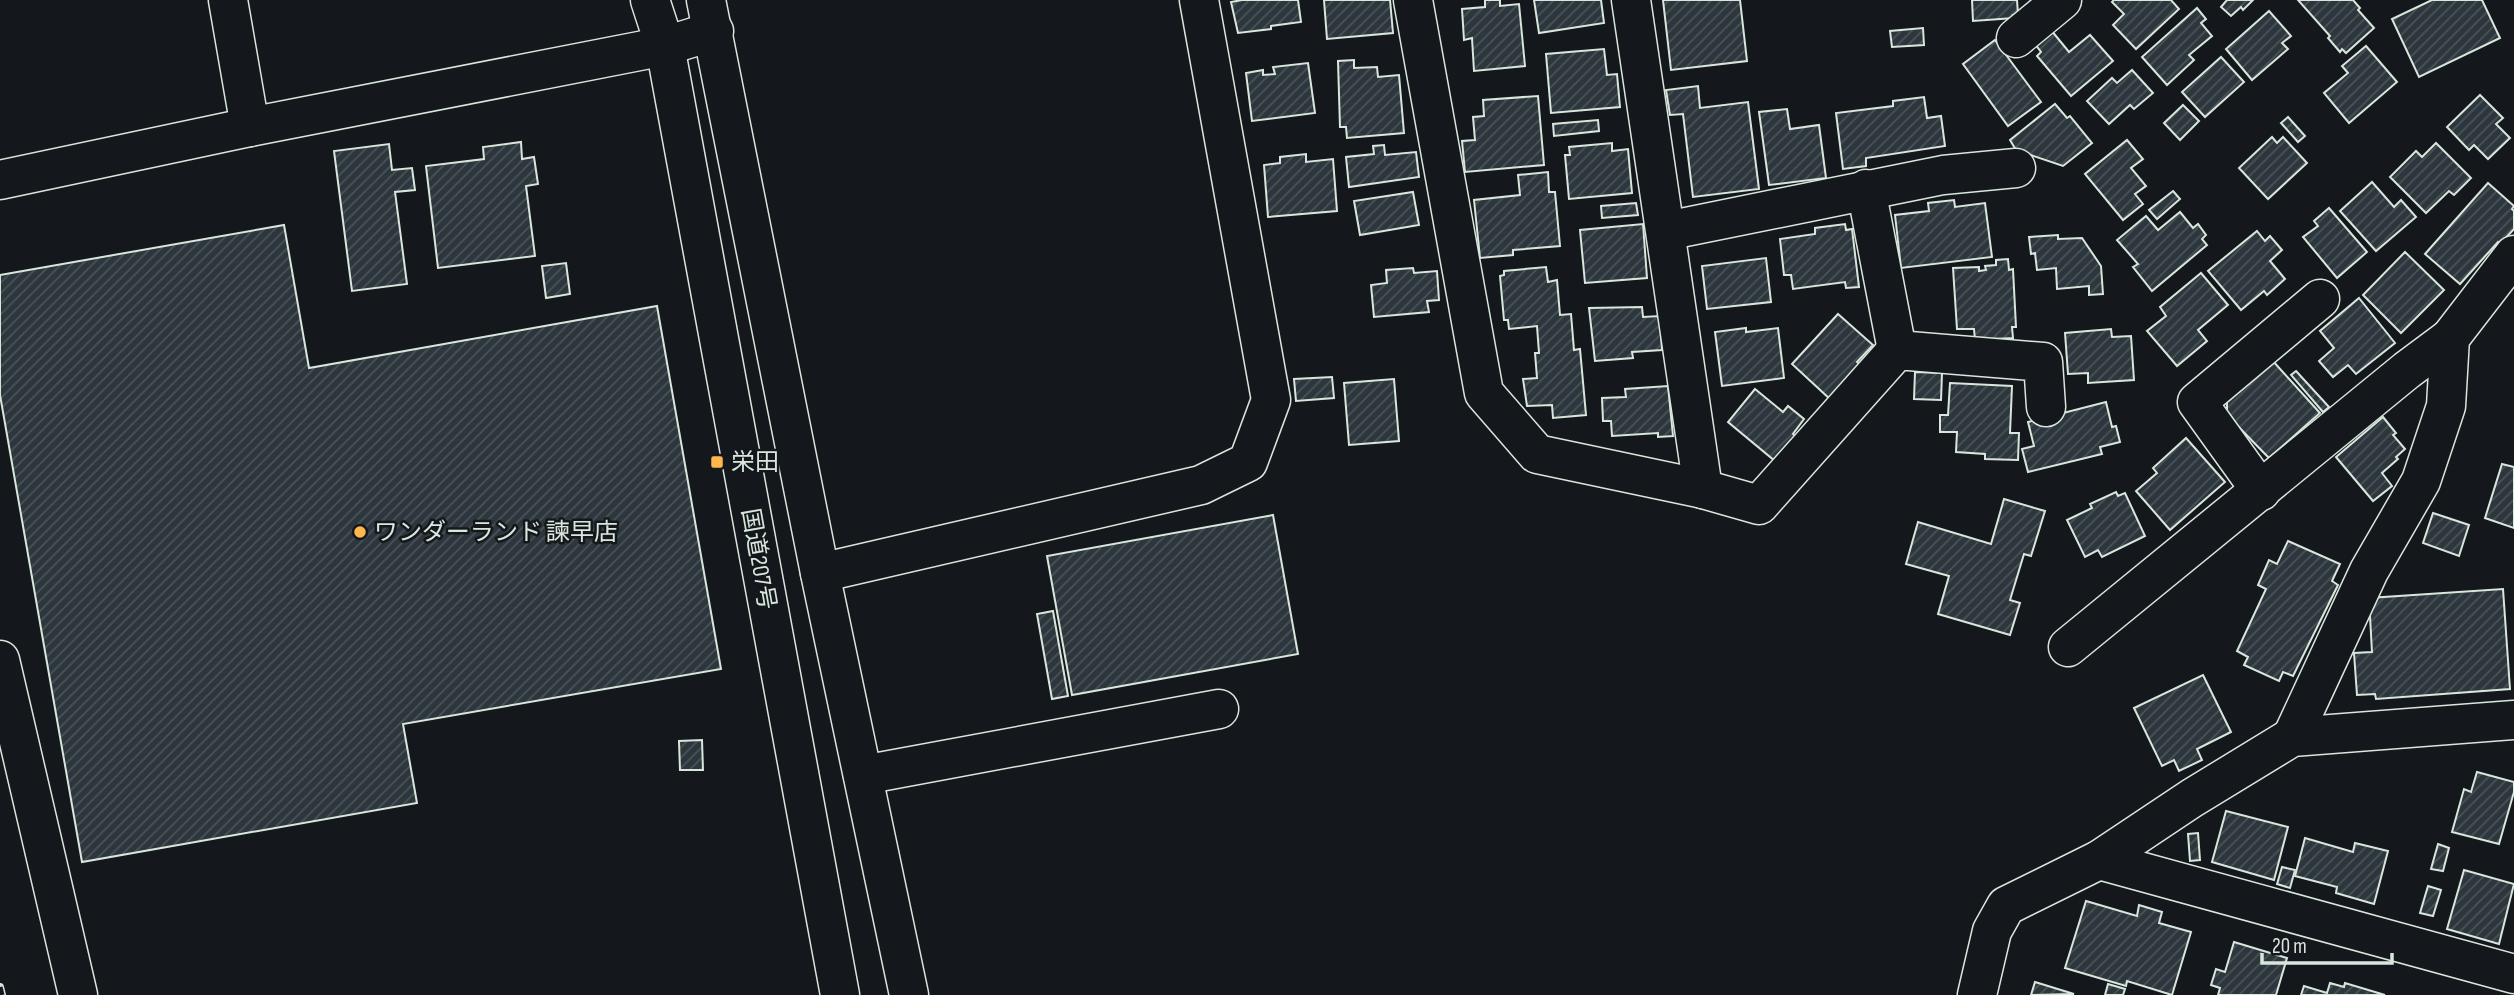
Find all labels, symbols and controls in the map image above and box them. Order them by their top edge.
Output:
place label: 栄田 [731,448,779,477]
marker: 栄田 [709,454,725,470]
street label: 国道207号 [735,506,782,612]
place label: ワンダーランド 諫早店 [374,518,618,547]
marker: ワンダーランド 諫早店 [352,524,368,540]
scale bar [2262,922,2392,966]
text: 20 m [2272,934,2307,959]

